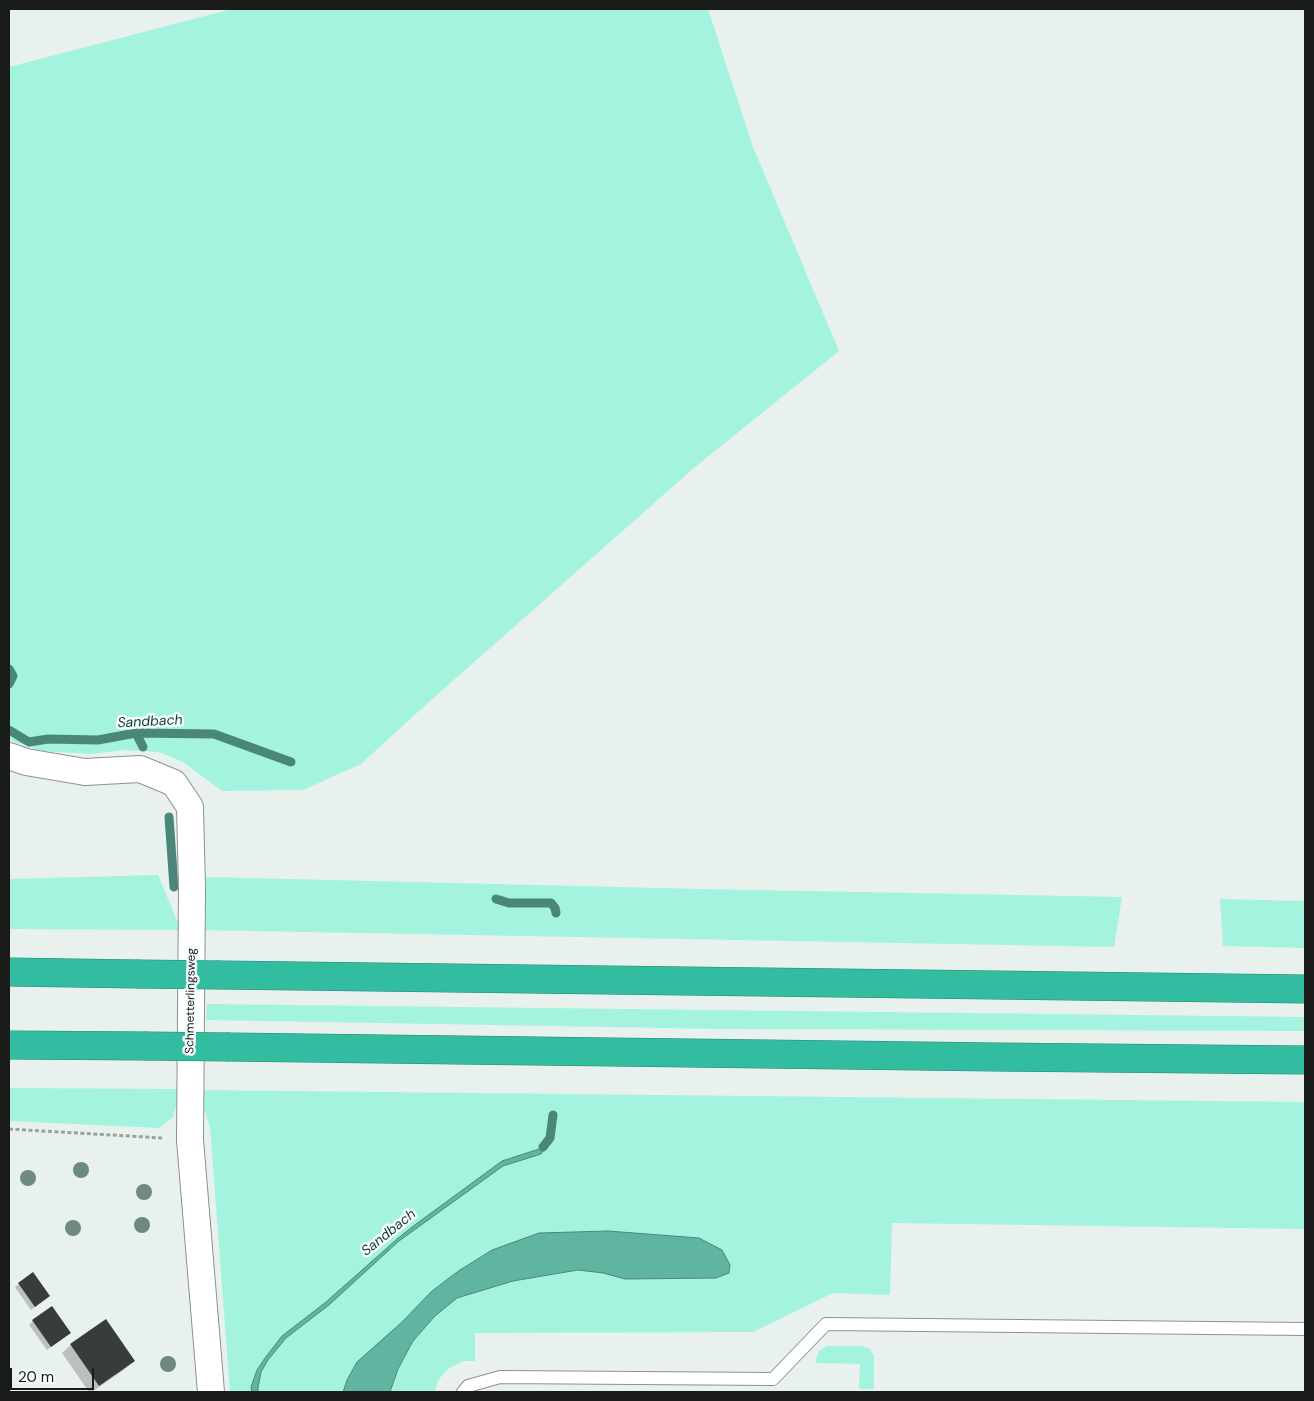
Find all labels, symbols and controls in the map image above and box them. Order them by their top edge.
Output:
water label: Sandbach [117,712,183,732]
street label: Schmetterlingsweg [183,948,199,1054]
water label: Sandbach [358,1206,420,1260]
scale bar [12,1358,96,1390]
text: 20 m [18,1367,54,1387]

